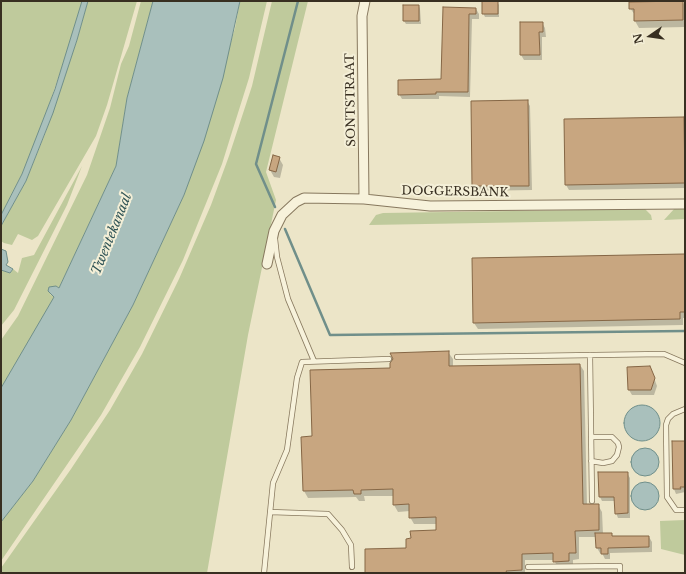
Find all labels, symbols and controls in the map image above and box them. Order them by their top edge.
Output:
north arrow [630,16,670,56]
text: N [630,32,646,45]
street label: SONTSTRAAT [343,53,359,147]
street label: DOGGERSBANK [401,184,509,200]
water label: Twentekanaal [89,191,135,277]

